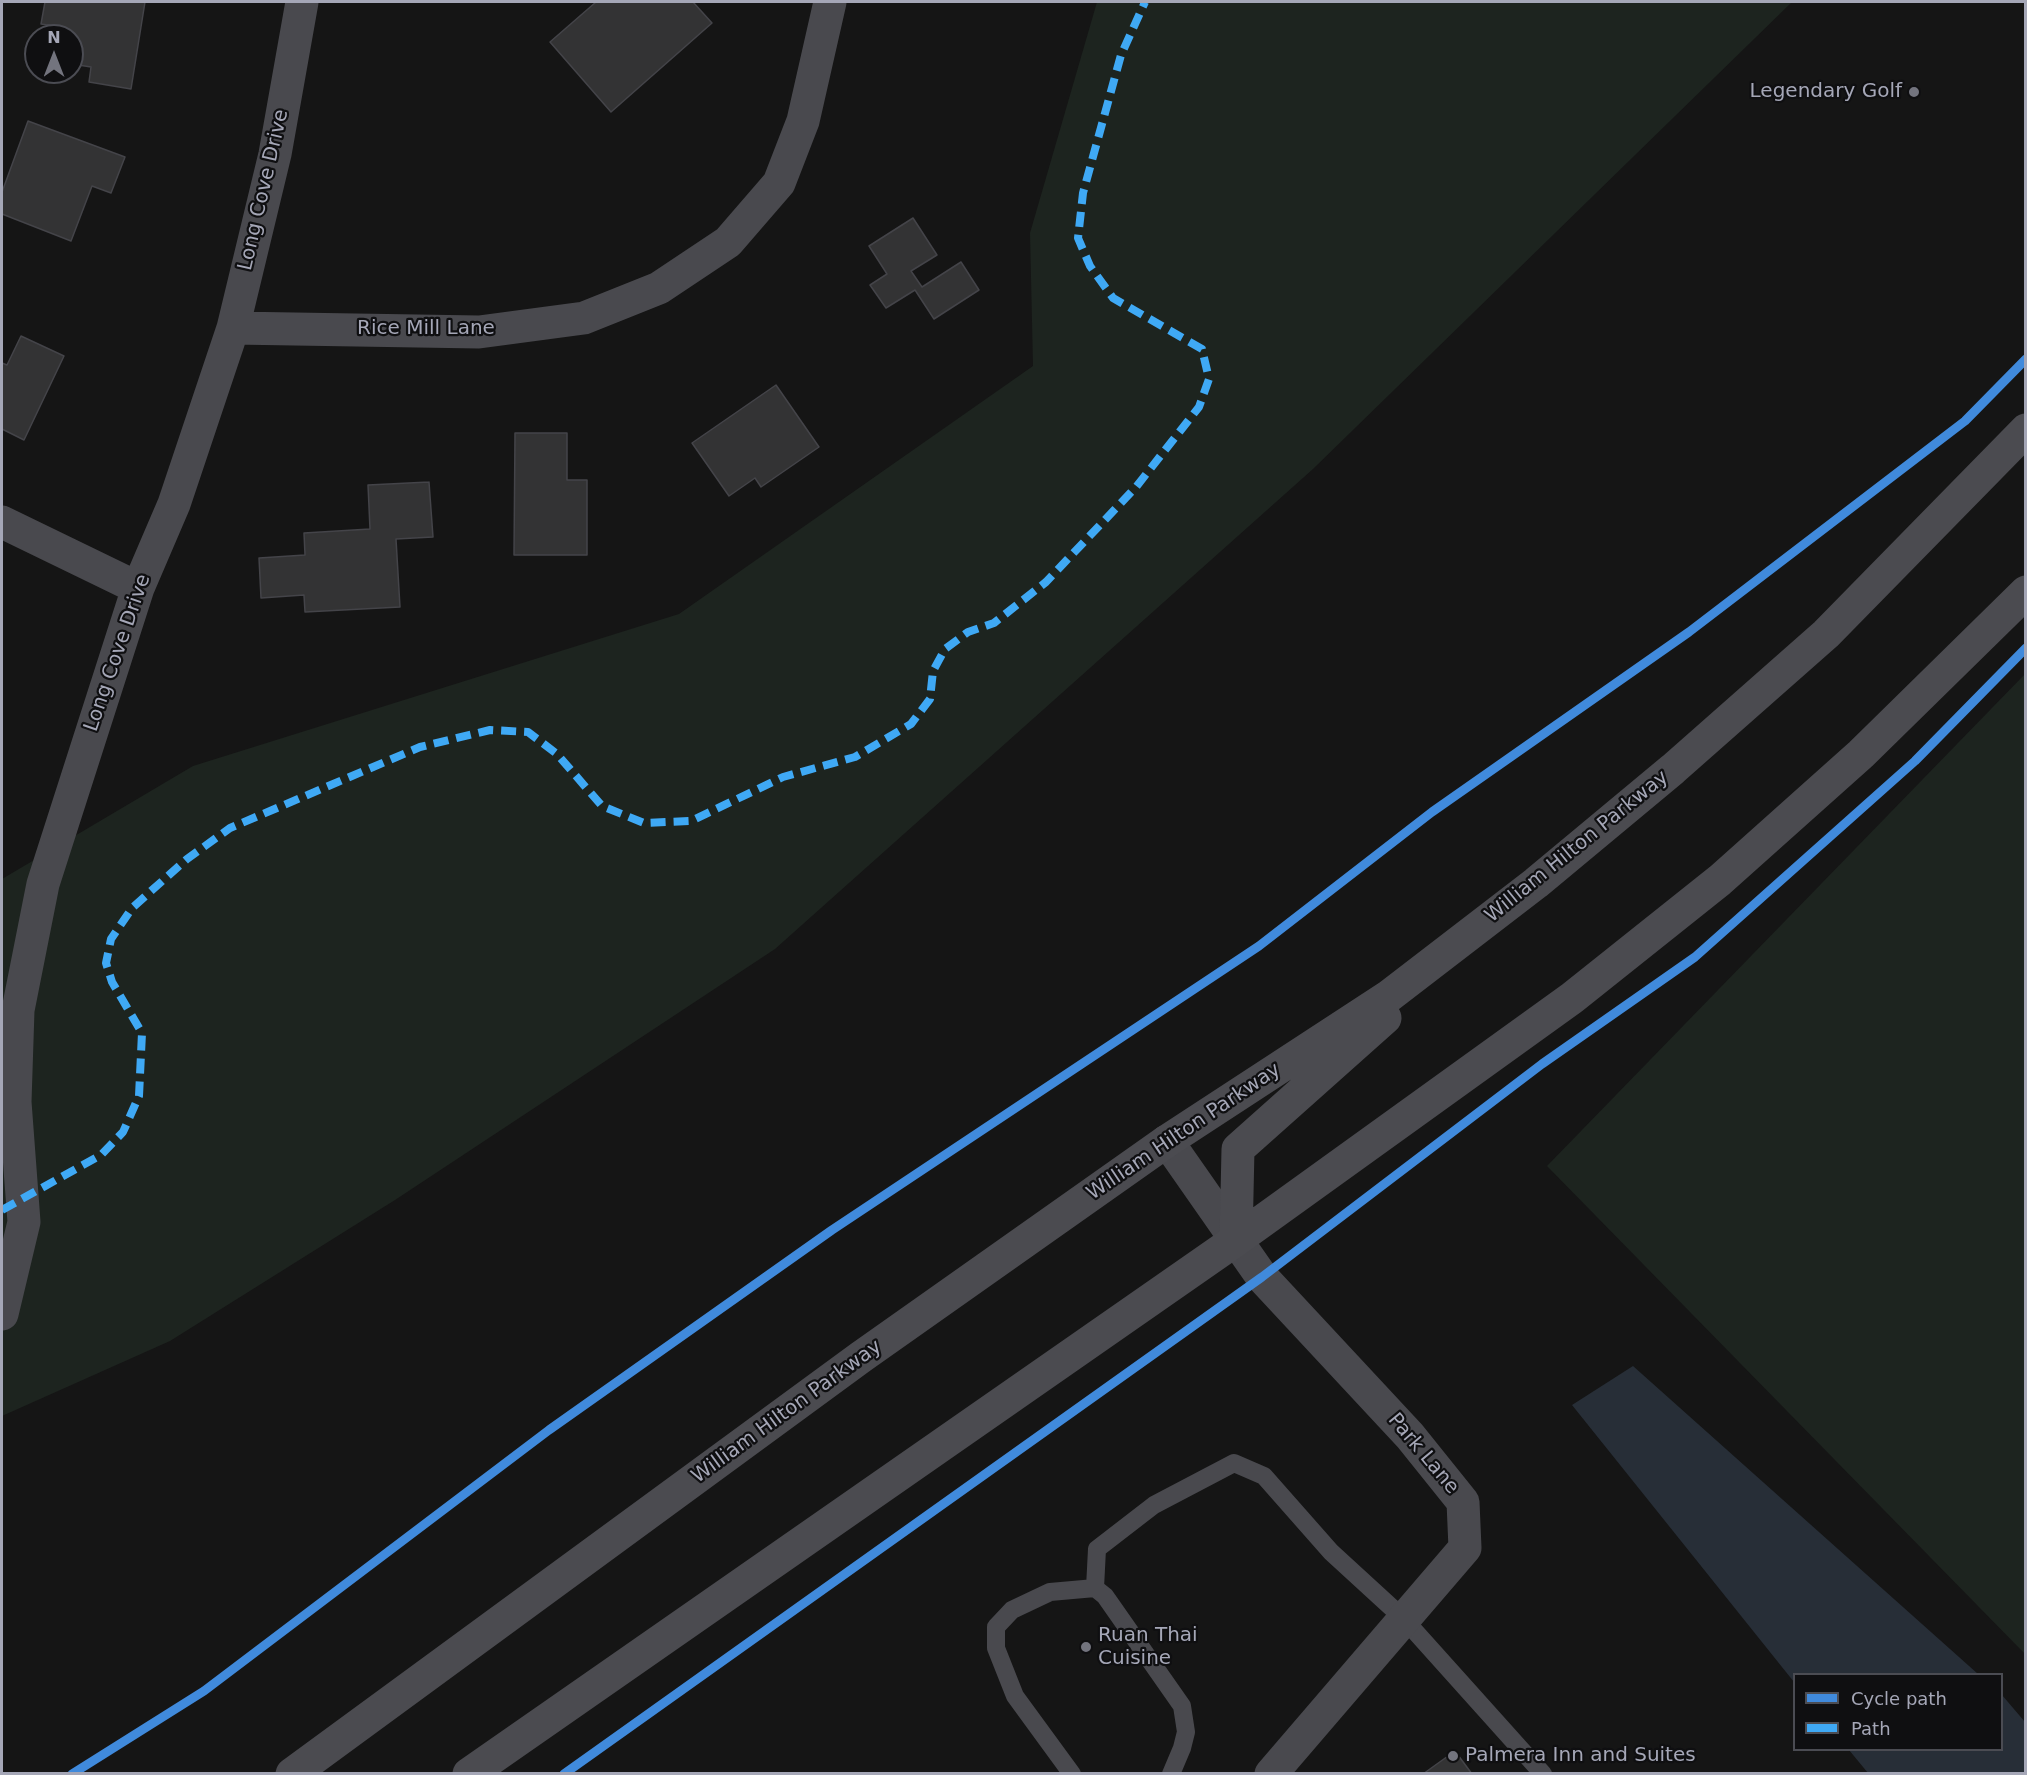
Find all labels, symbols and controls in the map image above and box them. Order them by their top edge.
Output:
north arrow [24,24,84,84]
text: N [47,28,61,47]
place label: Legendary Golf [1750,80,1902,104]
marker: Legendary Golf [1907,85,1921,99]
street label: Long Cove Drive [234,107,294,273]
street label: Rice Mill Lane [357,317,495,341]
street label: Long Cove Drive [80,571,156,735]
street label: William Hilton Parkway [1481,766,1673,928]
street label: William Hilton Parkway [1083,1058,1285,1206]
street label: William Hilton Parkway [687,1335,887,1489]
street label: Park Lane [1382,1409,1464,1499]
place label: Ruan Thai Cuisine [1098,1624,1198,1671]
marker: Ruan Thai Cuisine [1079,1640,1093,1654]
legend [1793,1673,2003,1751]
text: Cycle path [1851,1688,1947,1709]
text: Path [1851,1718,1891,1739]
place label: Palmera Inn and Suites [1465,1744,1696,1768]
marker: Palmera Inn and Suites [1446,1749,1460,1763]

